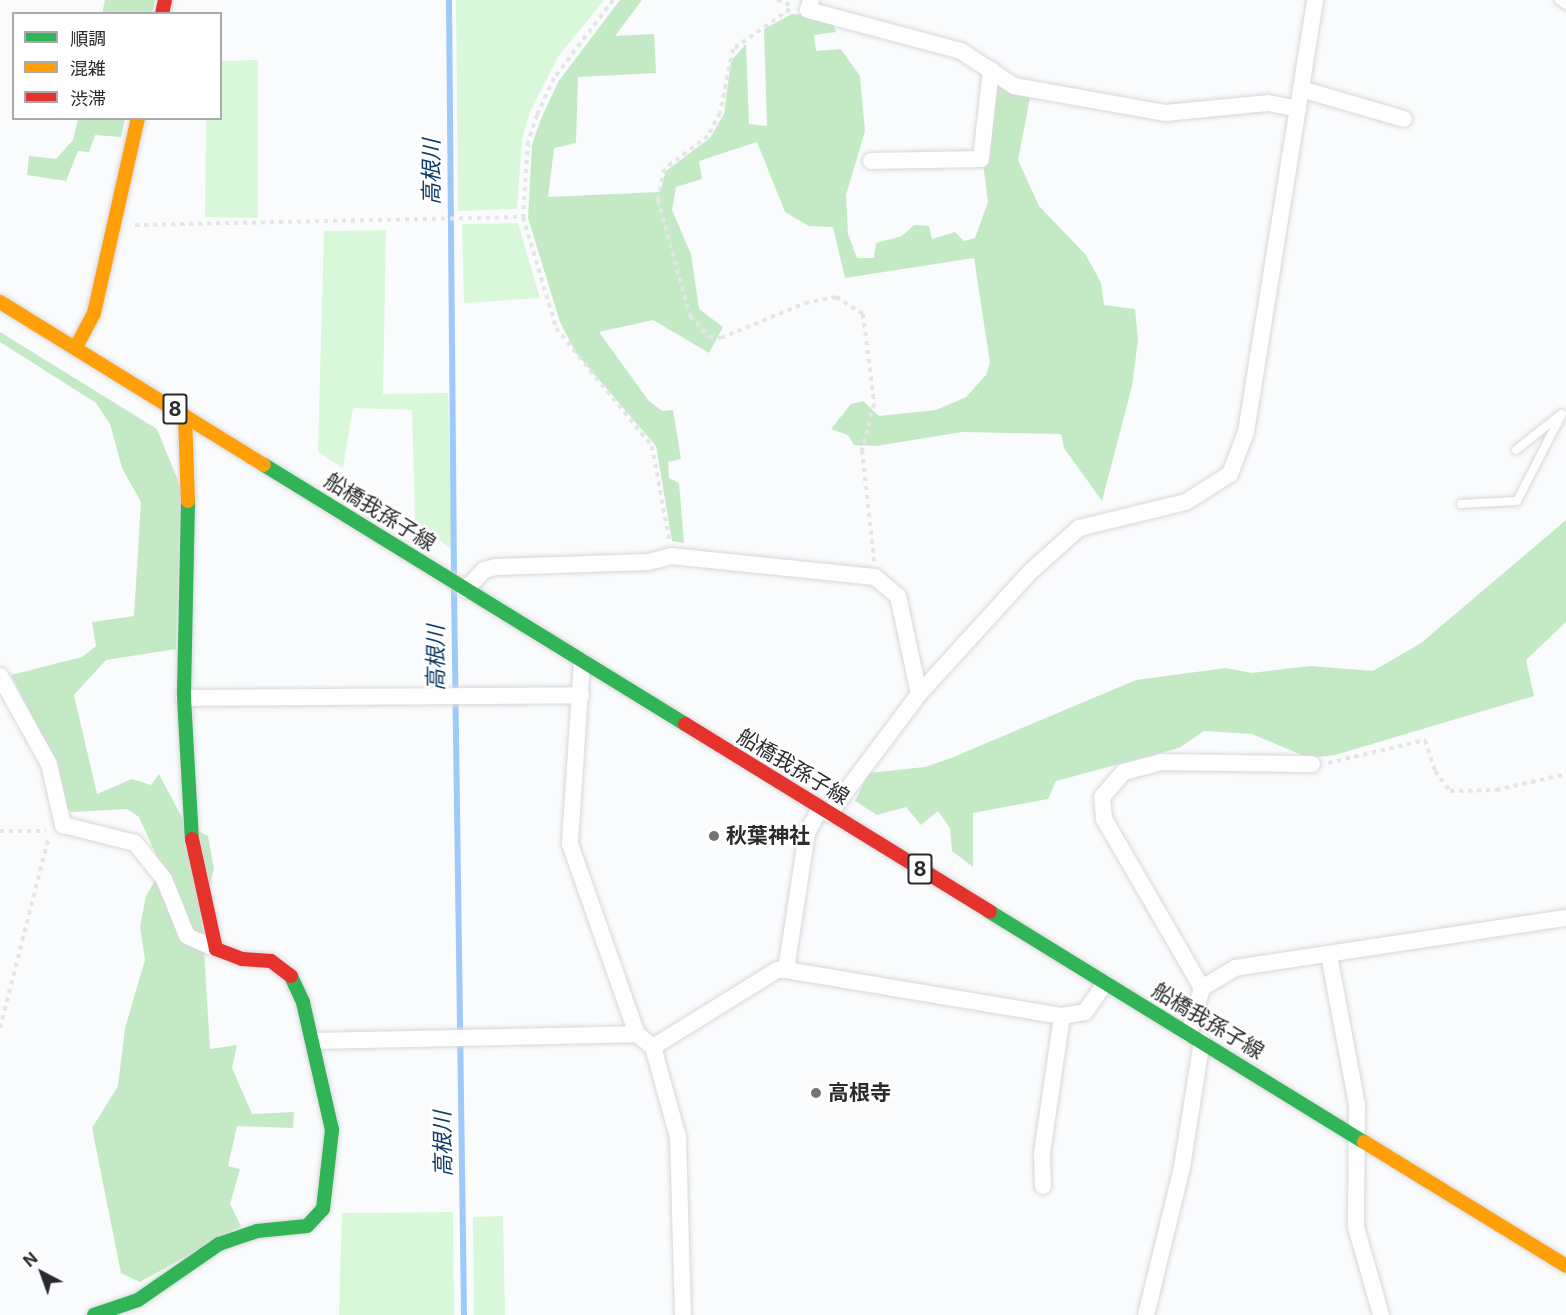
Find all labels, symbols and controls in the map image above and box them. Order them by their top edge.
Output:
legend [12,12,222,120]
text: 順調 [70,28,106,49]
text: 混雑 [70,58,106,79]
text: 渋滞 [70,88,106,109]
water label: 高根川 [419,139,445,205]
road number: 8 [162,392,188,426]
street label: 船橋我孫子線 [320,468,440,556]
water label: 高根川 [423,625,449,691]
street label: 船橋我孫子線 [733,724,853,810]
place label: 秋葉神社 [726,823,810,849]
marker: 秋葉神社 [707,829,721,843]
road number: 8 [906,852,934,886]
street label: 船橋我孫子線 [1148,978,1268,1064]
place label: 高根寺 [828,1080,891,1106]
marker: 高根寺 [809,1086,823,1100]
water label: 高根川 [429,1111,457,1177]
north arrow [12,1243,72,1303]
text: N [19,1248,41,1271]

